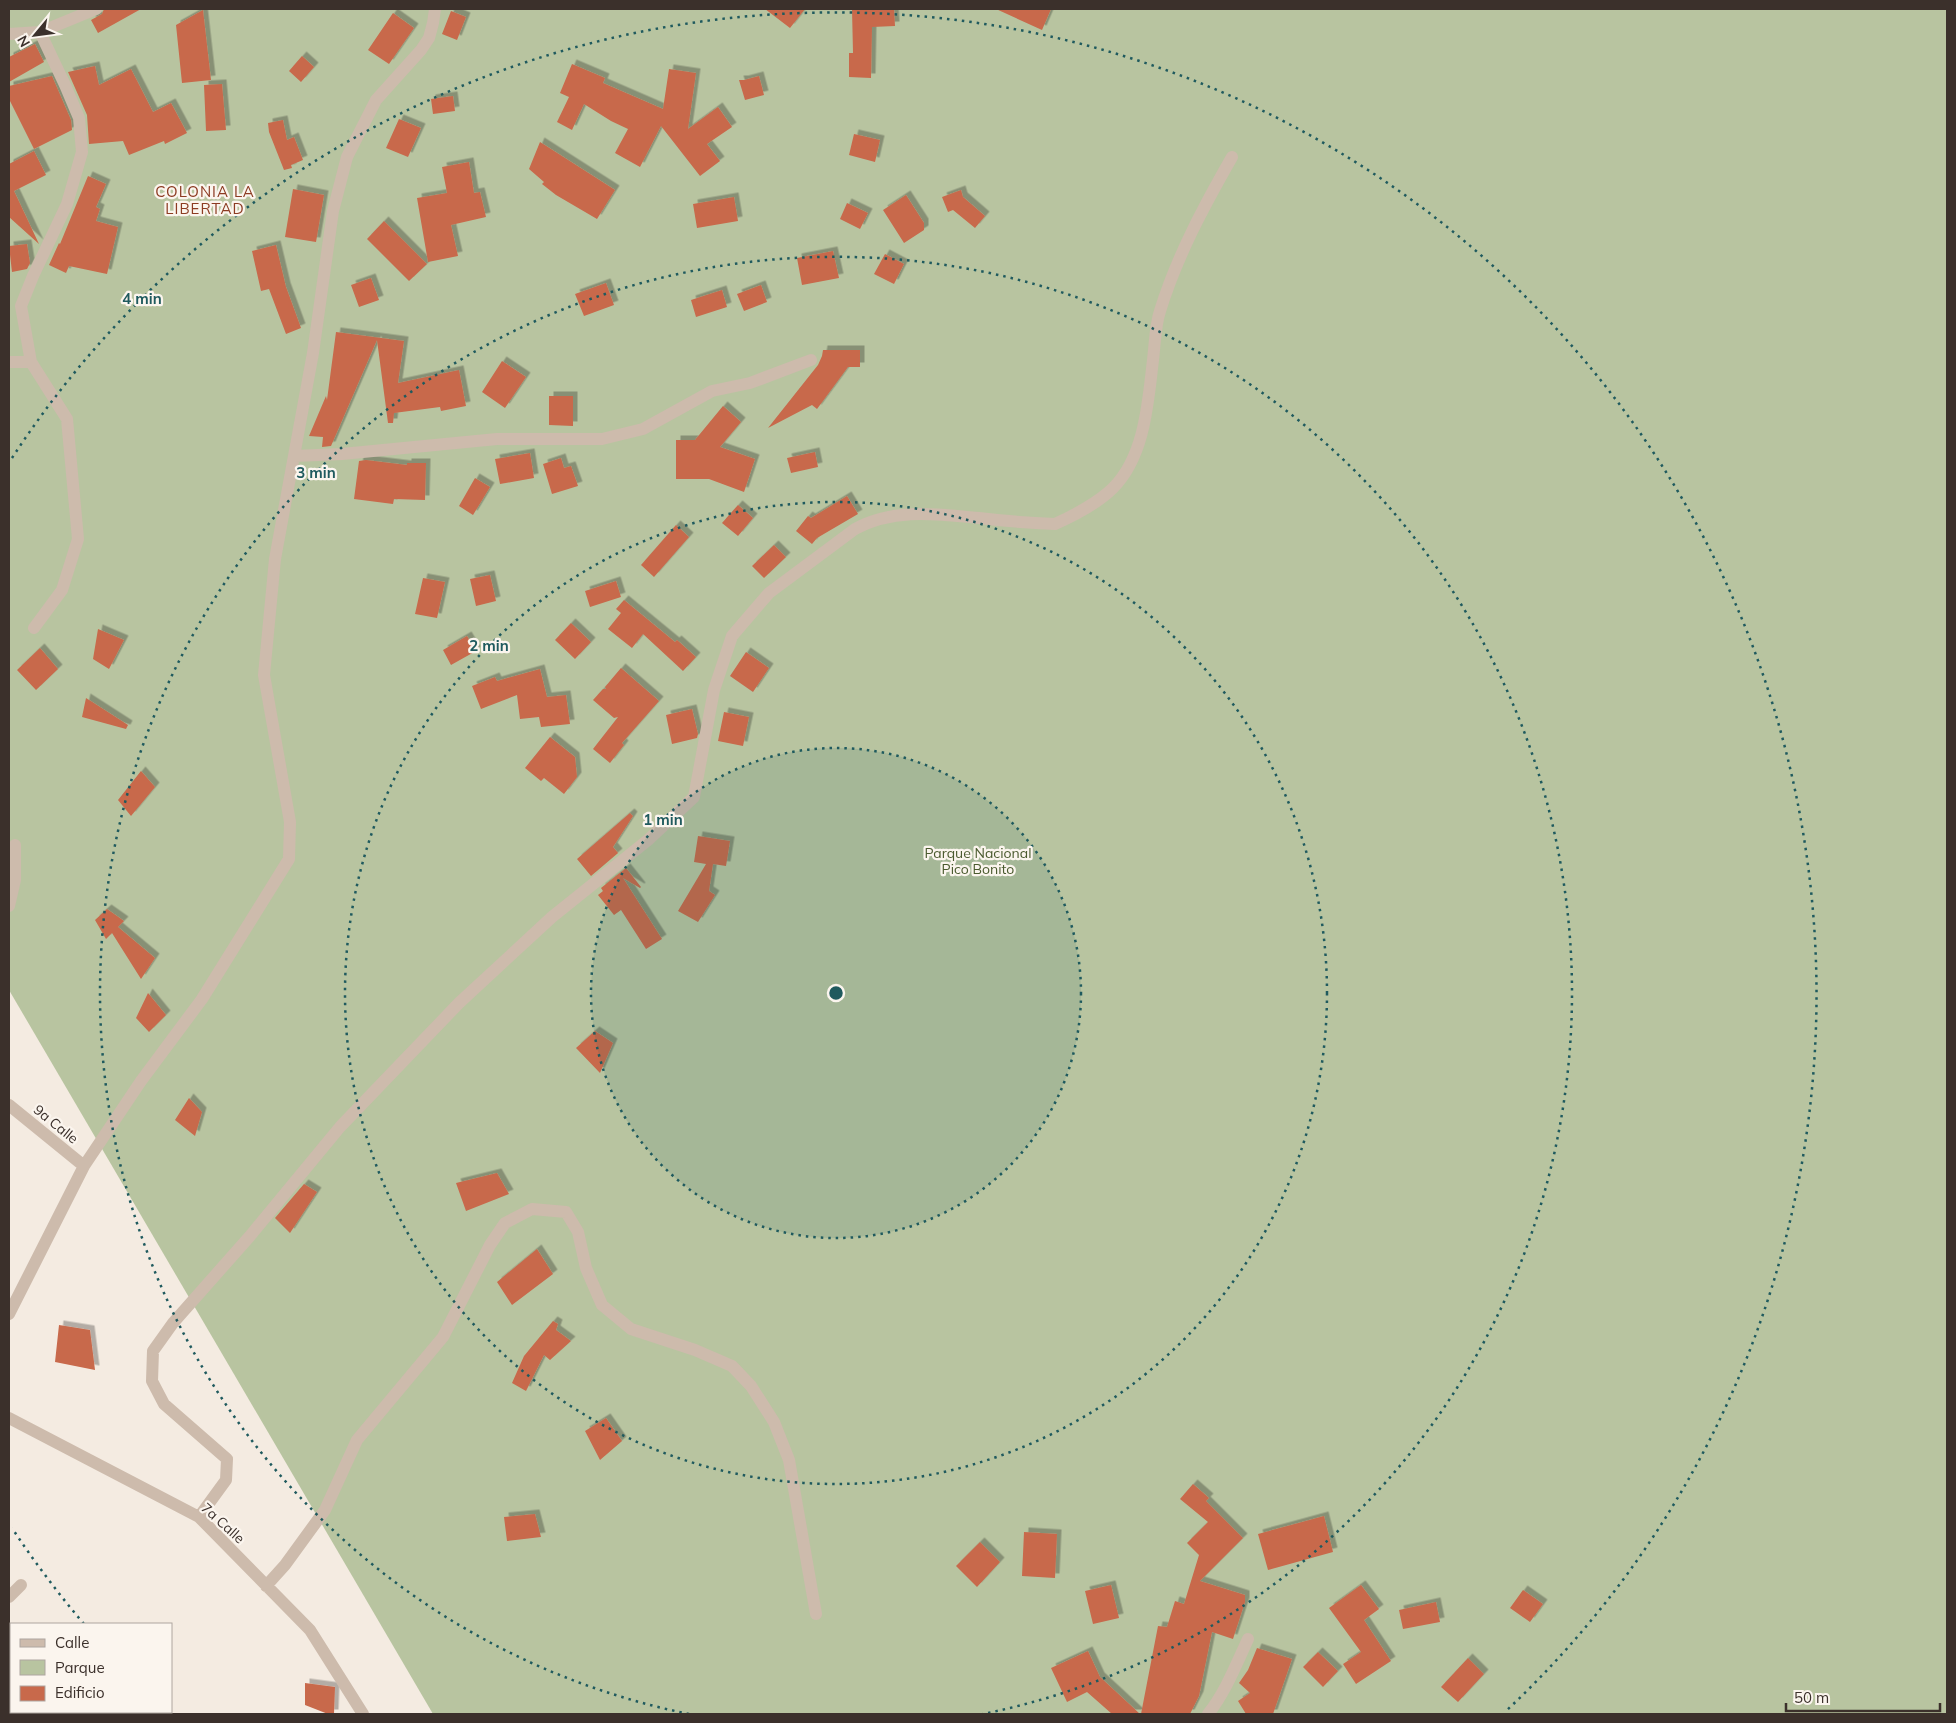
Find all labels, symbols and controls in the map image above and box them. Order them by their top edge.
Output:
north arrow [10,10,60,60]
text: N [13,32,34,50]
district label: COLONIA LA LIBERTAD [155,182,255,218]
text: 4 min [122,289,162,308]
text: 3 min [296,463,336,482]
text: 2 min [469,636,509,655]
text: 1 min [643,810,683,829]
park label: Parque Nacional Pico Bonito [925,844,1031,878]
centre of rings [827,984,845,1002]
street label: 9a Calle [30,1100,82,1148]
street label: 7a Calle [197,1499,249,1547]
legend [10,1623,172,1713]
text: Calle [55,1633,89,1652]
text: Parque [55,1658,105,1677]
scale bar [1786,1680,1940,1712]
text: Edificio [55,1683,105,1702]
text: 50 m [1794,1688,1829,1707]

